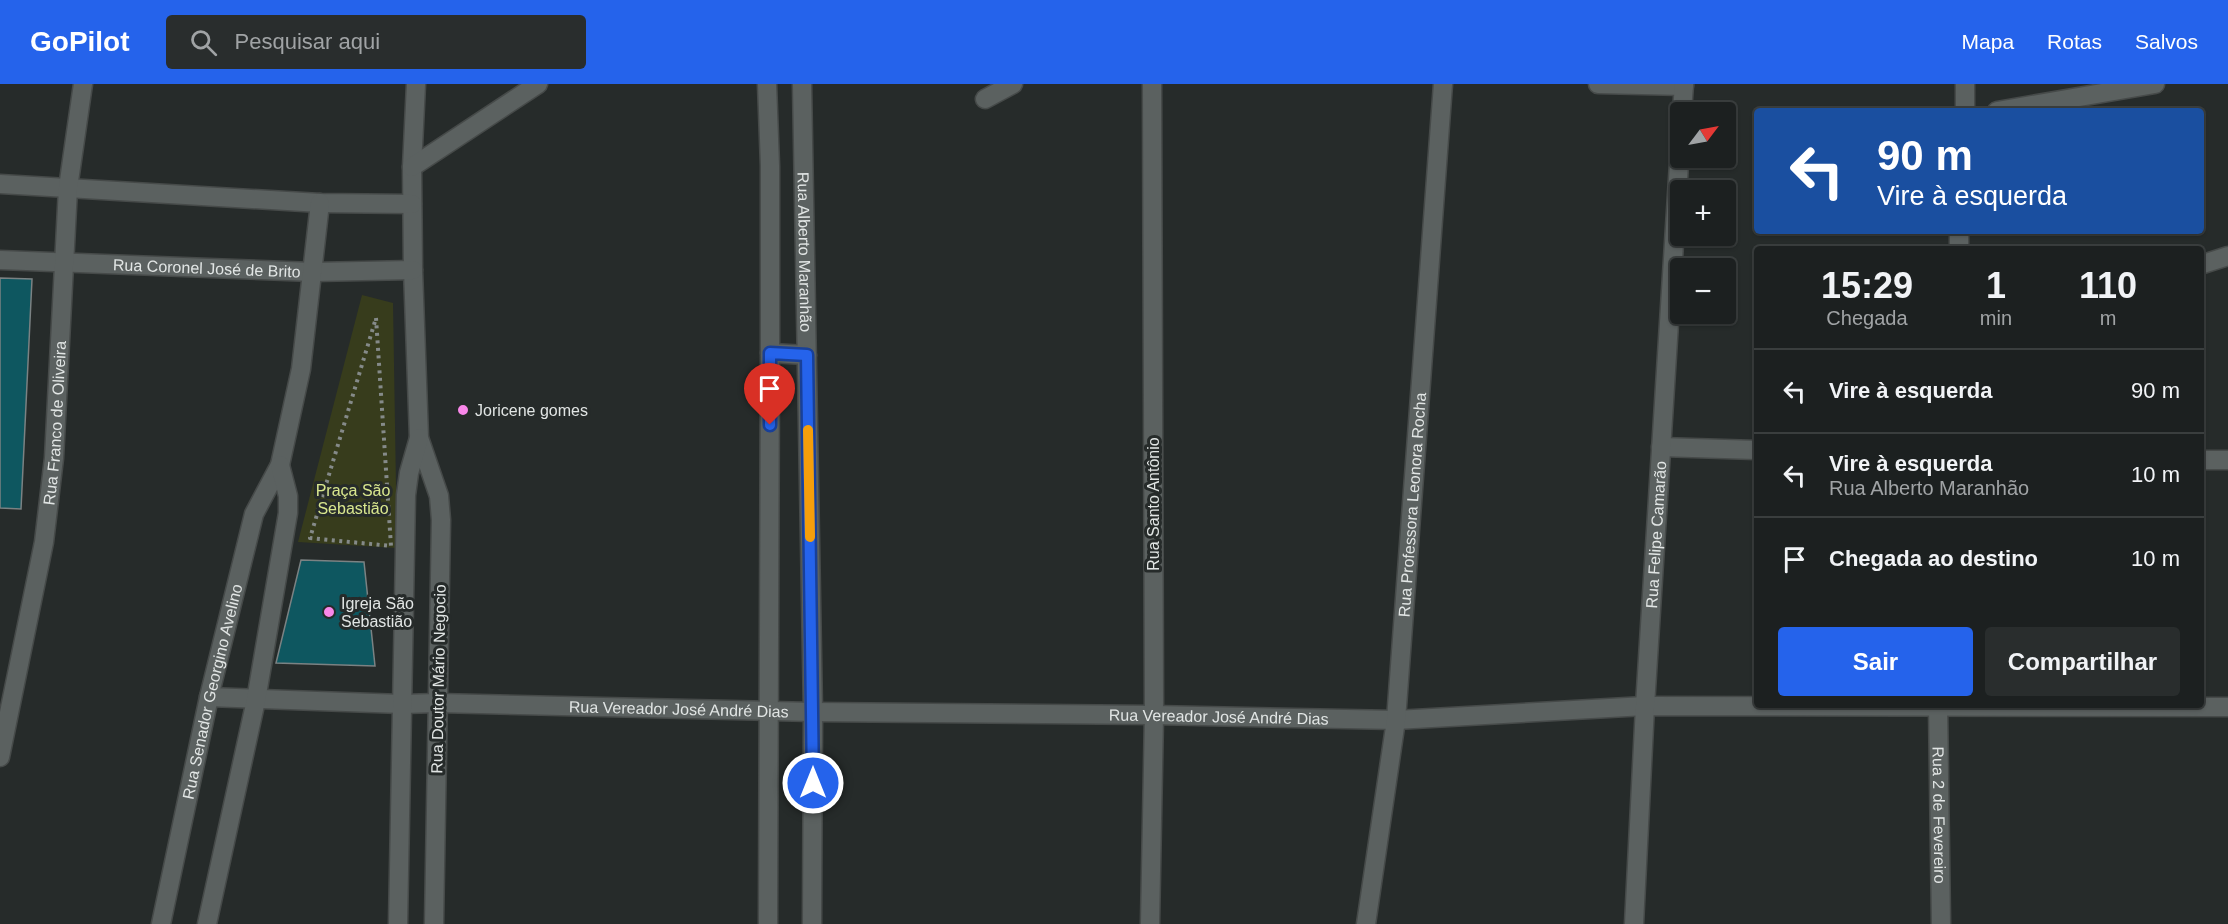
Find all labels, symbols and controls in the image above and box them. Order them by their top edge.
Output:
search box [166,15,586,69]
text: GoPilot [30,26,130,57]
icon: search [187,26,220,59]
text: Pesquisar aqui [235,29,380,54]
text: Mapa [1962,30,2014,53]
text: Rotas [2047,30,2102,53]
text: Salvos [2135,30,2198,53]
north arrow [1670,102,1736,168]
map controls [1670,102,1736,324]
icon: left [1778,132,1856,210]
text: 90 m [1877,132,1973,179]
street label: Rua Alberto Maranhão [795,172,814,332]
button: + [1670,180,1736,246]
text: Vire à esquerda [1877,181,2067,211]
street label: Rua Coronel José de Brito [113,256,301,281]
button: − [1670,258,1736,324]
text: 15:29 [1821,265,1913,306]
text: 1 [1986,265,2006,306]
text: 110 [2079,265,2137,306]
text: Chegada [1826,307,1908,329]
text: min [1980,307,2012,329]
text: m [2100,307,2116,329]
street label: Rua Franco de Oliveira [40,340,69,506]
pin [744,363,795,425]
icon: arrive [753,372,786,405]
icon: left [1778,375,1811,408]
text: Vire à esquerda [1829,378,1992,403]
text: 90 m [2131,378,2180,403]
street label: Rua Professora Leonora Rocha [1396,392,1429,618]
place label: Joricene gomes [475,402,588,419]
marker: Joricene gomes [456,403,470,417]
street label: Rua Santo Antônio [1145,437,1162,571]
text: Vire à esquerda [1829,451,1992,476]
icon: left [1778,459,1811,492]
street label: Rua Felipe Camarão [1643,460,1669,609]
text: 10 m [2131,462,2180,487]
text: Rua Alberto Maranhão [1829,477,2029,499]
park label: Praça São Sebastião [316,482,390,517]
icon: arrive [1778,543,1811,576]
text: Chegada ao destino [1829,546,2038,571]
text: 10 m [2131,546,2180,571]
street label: Rua Senador Georgino Avelino [180,582,246,801]
street label: Rua Doutor Mário Negocio [428,584,449,774]
place label: Igreja São Sebastião [341,595,414,630]
marker: Igreja São Sebastião [322,605,336,619]
button: Sair [1778,627,1973,696]
button: Compartilhar [1985,627,2180,696]
street label: Rua Vereador José André Dias [569,698,789,720]
street label: Rua Vereador José André Dias [1109,707,1329,728]
street label: Rua 2 de Fevereiro [1930,746,1948,884]
position arrow [781,751,845,815]

